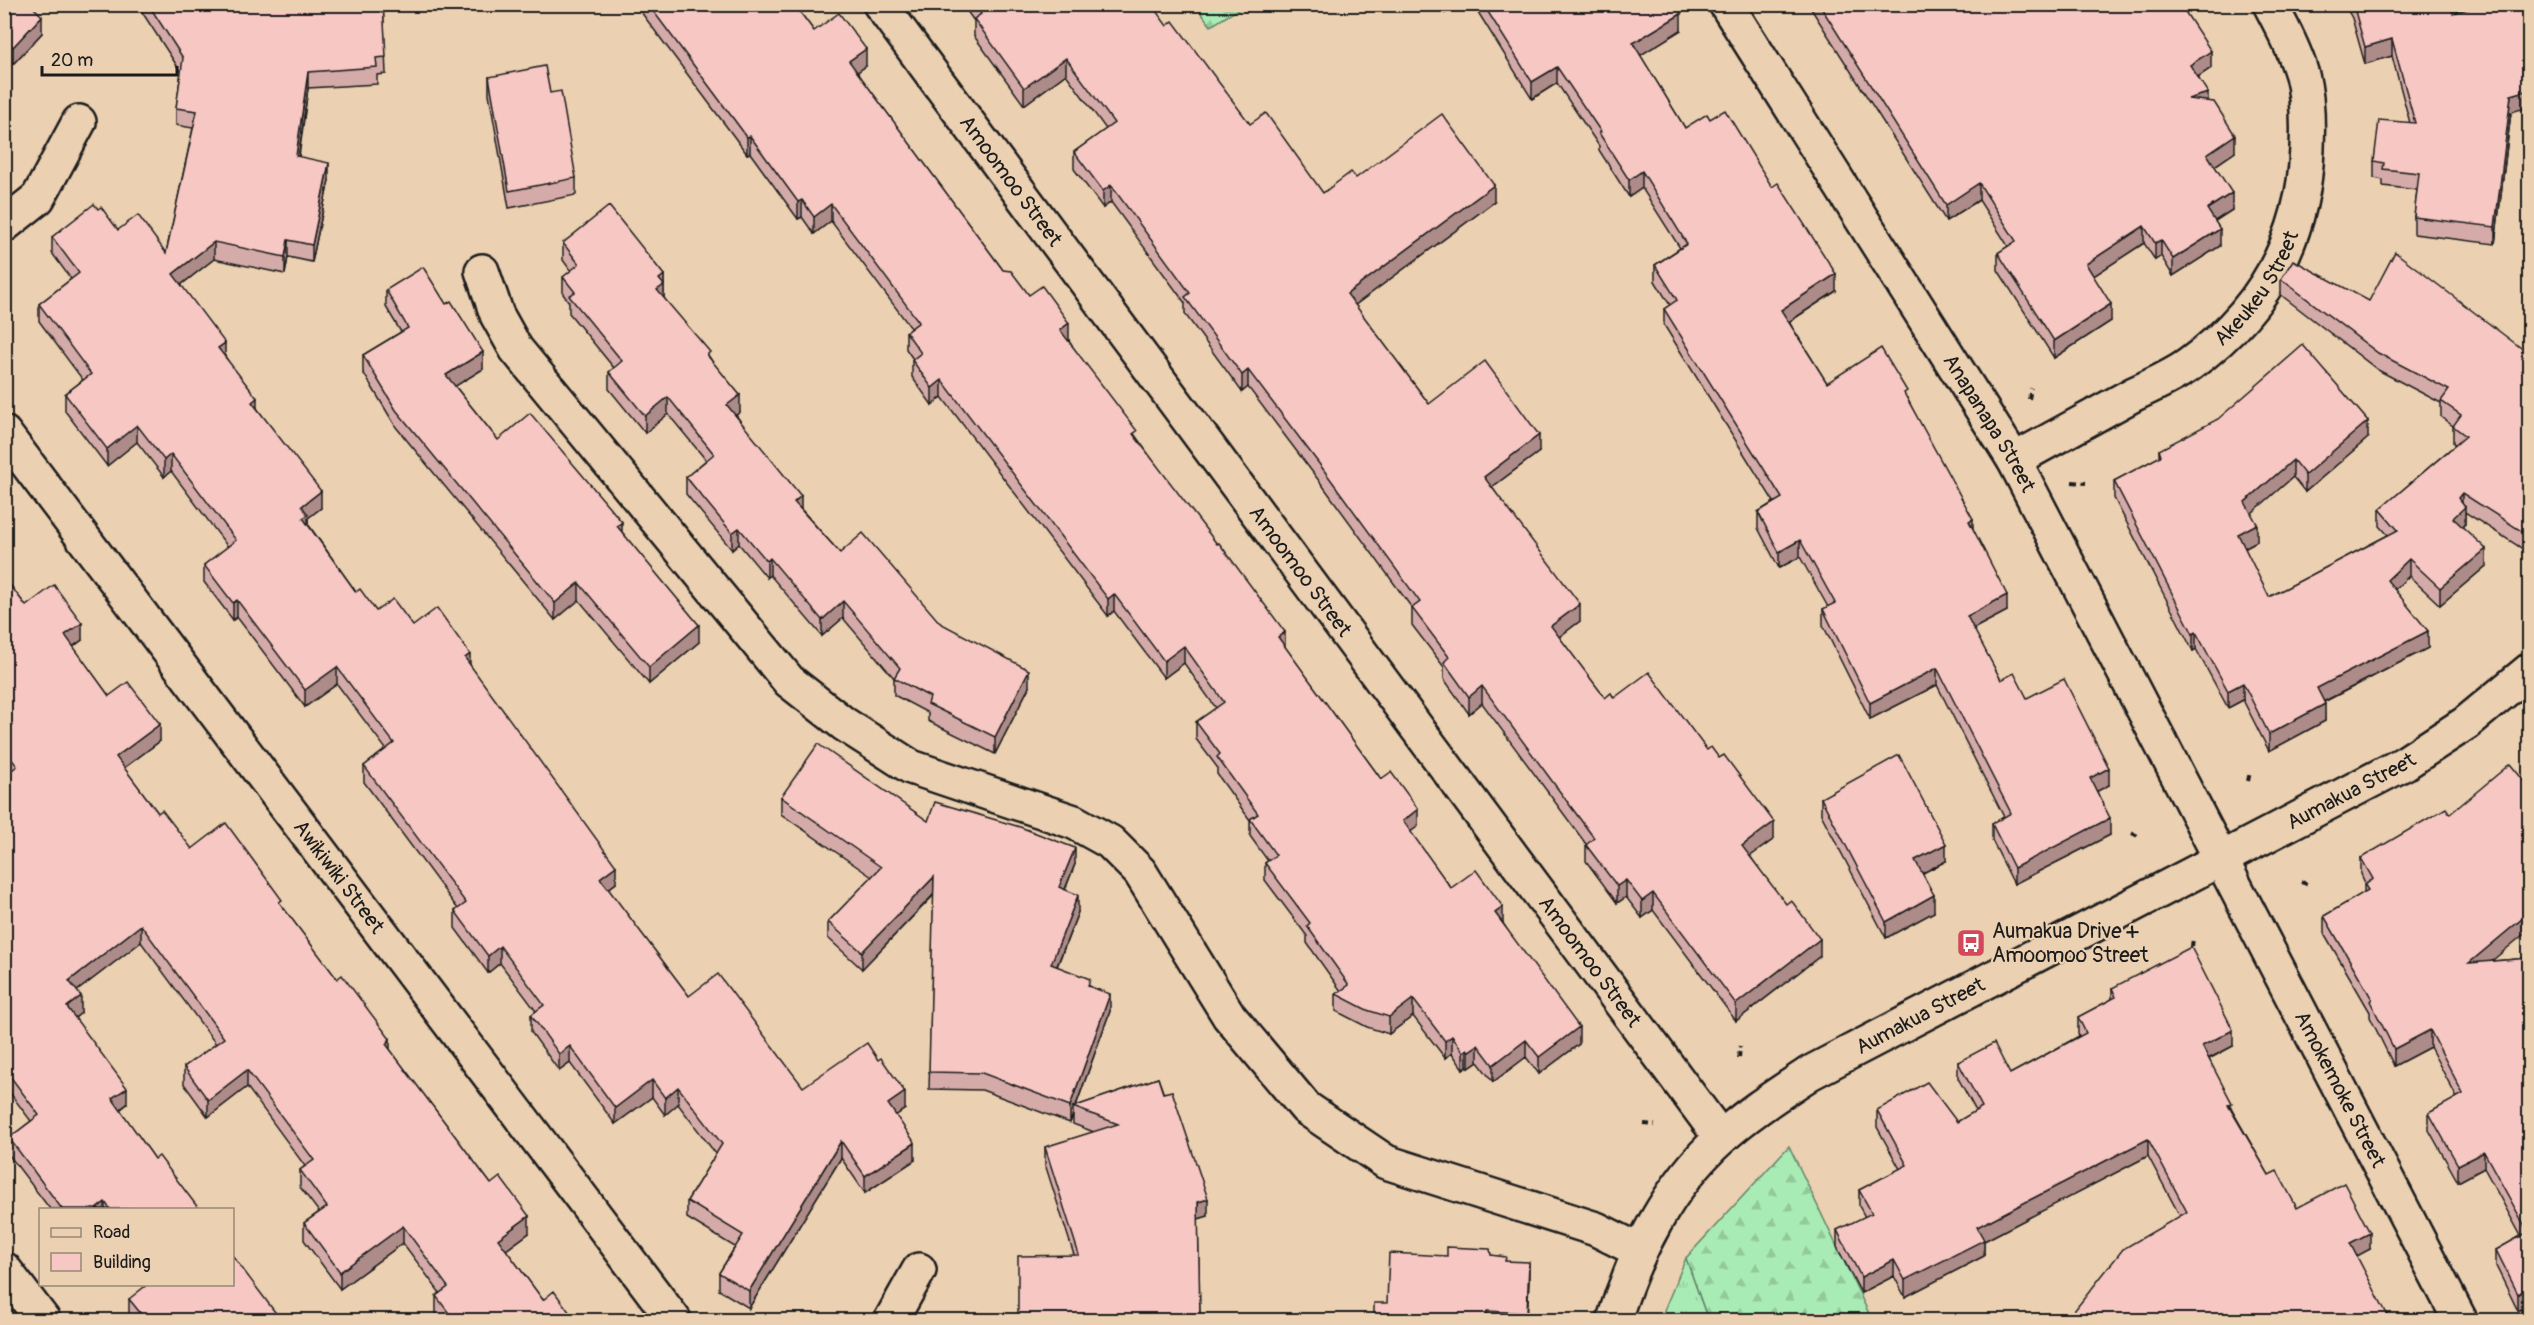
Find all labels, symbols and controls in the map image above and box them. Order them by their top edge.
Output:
scale bar [42,39,177,77]
text: 20 m [51,49,93,72]
street label: Amoomoo Street [953,110,1068,252]
street label: Akeukeu Street [2208,227,2305,352]
street label: Anapanapa Street [1937,349,2042,497]
street label: Amoomoo Street [1243,500,1358,643]
street label: Aumakua Street [2282,746,2422,836]
street label: Awikiwiki Street [287,815,391,940]
street label: Amoomoo Street [1532,891,1647,1033]
place label: Aumakua Drive + Amoomoo Street [1992,918,2149,969]
bus stop icon: Aumakua Drive + Amoomoo Street [1955,927,1987,959]
street label: Aumakua Street [1851,971,1990,1061]
street label: Amokemoke Street [2288,1006,2392,1173]
legend [39,1208,234,1286]
text: Road [93,1221,130,1244]
text: Building [93,1251,151,1274]

